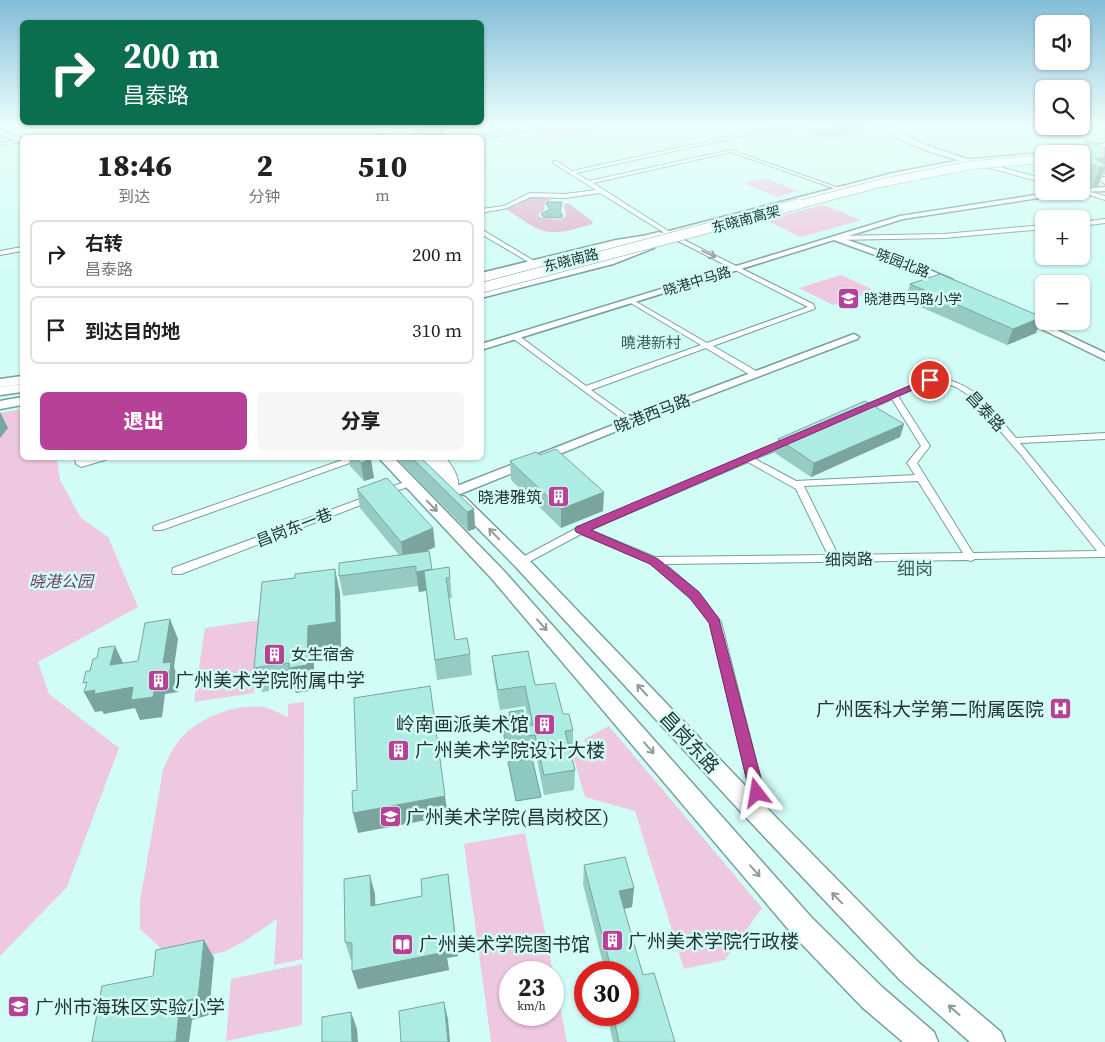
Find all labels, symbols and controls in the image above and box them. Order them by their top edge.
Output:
map controls [1035,15,1090,330]
button: sound [1035,15,1090,70]
text: 200 m [123,32,219,80]
icon: right [40,40,105,105]
text: 昌泰路 [123,80,189,110]
button: search [1035,80,1090,135]
text: 18:46 [97,145,172,186]
text: 2 [256,145,273,186]
button: layers [1035,145,1090,200]
text: 510 [358,146,407,187]
text: m [375,184,390,206]
text: 到达 [118,185,150,207]
text: 分钟 [249,185,281,207]
street label: 东晓南高架 [710,200,782,238]
button: + [1035,210,1090,265]
text: 右转 [85,230,123,256]
icon: right [42,240,70,268]
text: 200 m [412,241,462,267]
street label: 东晓南路 [541,244,601,276]
street label: 晓园北路 [873,244,933,282]
one-way arrow [701,249,716,259]
text: 昌泰路 [85,258,133,280]
street label: 晓港中马路 [661,261,733,301]
button: − [1035,275,1090,330]
school or university icon: 晓港西马路小学 [836,287,860,311]
place label: 晓港西马路小学 [864,289,962,309]
icon: arrive [42,316,70,344]
text: 310 m [412,317,462,343]
text: 到达目的地 [85,318,180,344]
district label: 曉港新村 [621,332,681,353]
pin [909,359,951,401]
icon: arrive [916,366,944,394]
street label: 昌泰路 [962,386,1010,436]
street label: 晓港西马路 [611,388,693,438]
button: 退出 [40,392,247,450]
button: 分享 [257,392,464,450]
building icon: 晓港雅筑 [546,485,570,509]
place label: 晓港雅筑 [478,486,542,508]
one-way arrow [426,500,438,512]
street label: 昌岗东一巷 [253,502,335,552]
one-way arrow [488,528,500,540]
street label: 细岗路 [825,548,873,570]
district label: 细岗 [897,556,933,581]
park label: 晓港公园 [29,570,95,592]
one-way arrow [536,619,548,632]
building icon: 女生宿舍 [263,642,287,666]
place label: 女生宿舍 [291,643,355,665]
place label: 广州美术学院附属中学 [175,667,365,693]
building icon: 广州美术学院附属中学 [147,668,171,692]
one-way arrow [636,684,648,697]
place label: 广州医科大学第二附属医院 [816,696,1044,722]
hospital icon: 广州医科大学第二附属医院 [1048,697,1072,721]
street label: 昌岗东路 [655,705,725,779]
place label: 岭南画派美术馆 [396,711,529,737]
building icon: 岭南画派美术馆 [533,712,557,736]
place label: 广州美术学院设计大楼 [415,737,605,763]
building icon: 广州美术学院设计大楼 [387,738,411,762]
one-way arrow [643,741,654,754]
position arrow [730,766,782,818]
place label: 广州美术学院(昌岗校区) [406,804,609,830]
school or university icon: 广州美术学院(昌岗校区) [378,805,402,829]
one-way arrow [749,864,761,877]
one-way arrow [831,891,843,904]
place label: 广州美术学院行政楼 [628,928,799,954]
building icon: 广州美术学院行政楼 [600,929,624,953]
place label: 广州美术学院图书馆 [419,931,590,957]
library icon: 广州美术学院图书馆 [391,932,415,956]
speed limit sign: 30 [574,961,639,1026]
text: 23 [518,970,545,1004]
place label: 广州市海珠区实验小学 [35,994,225,1020]
school or university icon: 广州市海珠区实验小学 [7,995,31,1019]
text: km/h [517,998,546,1014]
one-way arrow [948,1004,961,1016]

